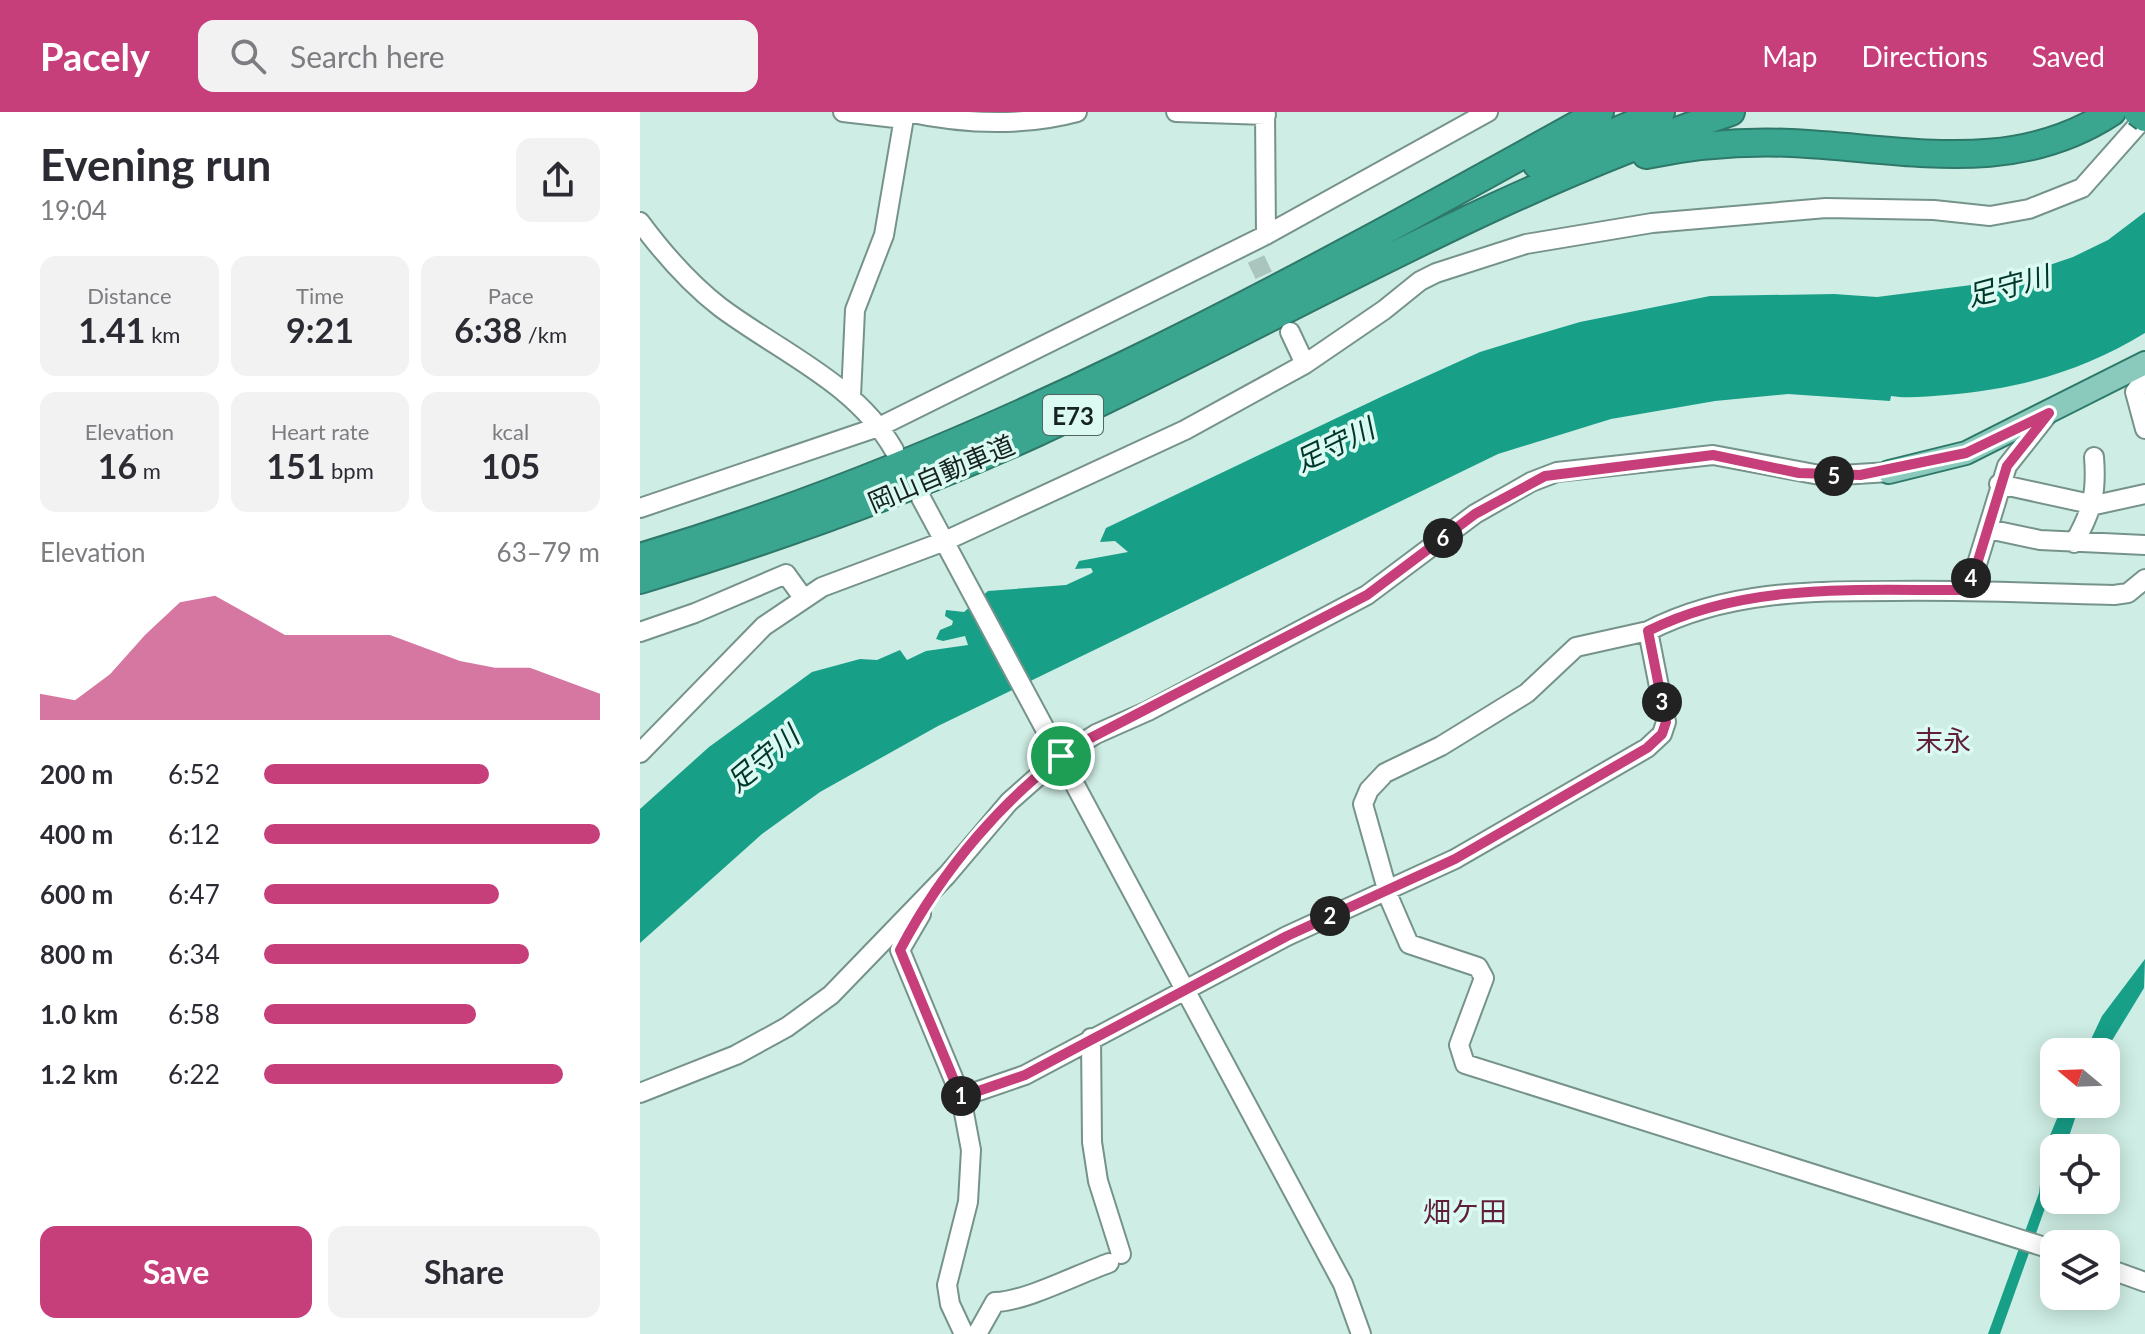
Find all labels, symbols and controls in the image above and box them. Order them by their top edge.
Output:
search box [198,20,758,92]
text: Pacely [40,33,150,79]
icon: search [226,34,270,78]
text: Search here [290,38,445,74]
text: Map [1762,39,1817,73]
text: Directions [1861,39,1988,73]
text: Saved [2032,39,2105,73]
text: Evening run [40,138,271,190]
button: share [516,138,600,222]
text: 19:04 [40,194,107,226]
water label: 足守川 [1963,257,2056,312]
text: Distance [87,282,172,309]
text: Time [296,282,344,309]
text: Pace [488,282,534,309]
text: 1.41 [78,309,146,350]
text: 9:21 [286,309,354,350]
text: 6:38 [454,309,522,350]
text: km [146,321,180,348]
text: /km [522,321,567,348]
road number: E73 [1043,395,1103,435]
water label: 足守川 [1289,409,1382,478]
text: Elevation [85,418,174,445]
text: Heart rate [271,418,369,445]
text: kcal [492,418,529,445]
street label: 岡山自動車道 [863,428,1019,518]
text: 16 [98,445,137,486]
text: 151 [266,445,325,486]
text: 105 [481,445,540,486]
pin: 5 [1814,456,1854,496]
text: m [137,457,161,484]
text: bpm [325,457,374,484]
text: 5 [1828,462,1840,489]
pin: 6 [1423,518,1463,558]
text: 6 [1437,524,1449,551]
text: Elevation [40,536,146,568]
text: 63–79 m [497,536,600,568]
pin: 4 [1951,558,1991,598]
text: 4 [1965,564,1977,591]
pin: 3 [1642,682,1682,722]
text: 3 [1656,688,1668,715]
water label: 足守川 [719,716,807,798]
pin [1027,722,1095,790]
district label: 末永 [1915,723,1971,757]
icon: arrive [1039,734,1083,778]
text: 200 m [40,758,113,790]
text: 6:52 [168,758,220,790]
text: 400 m [40,818,113,850]
text: 6:12 [168,818,220,850]
text: 600 m [40,878,113,910]
text: 6:47 [168,878,220,910]
pin: 2 [1310,896,1350,936]
text: 2 [1324,902,1336,929]
text: 800 m [40,938,113,970]
text: 6:34 [168,938,220,970]
text: 1.0 km [40,998,118,1030]
text: 6:58 [168,998,220,1030]
north arrow [2040,1038,2120,1118]
map controls [2040,1038,2120,1310]
text: 1.2 km [40,1058,118,1090]
text: 6:22 [168,1058,220,1090]
pin: 1 [941,1076,981,1116]
text: 1 [955,1082,967,1109]
button: locate [2040,1134,2120,1214]
district label: 畑ケ田 [1423,1194,1507,1228]
button: Save [40,1226,312,1318]
button: Share [328,1226,600,1318]
button: layers [2040,1230,2120,1310]

